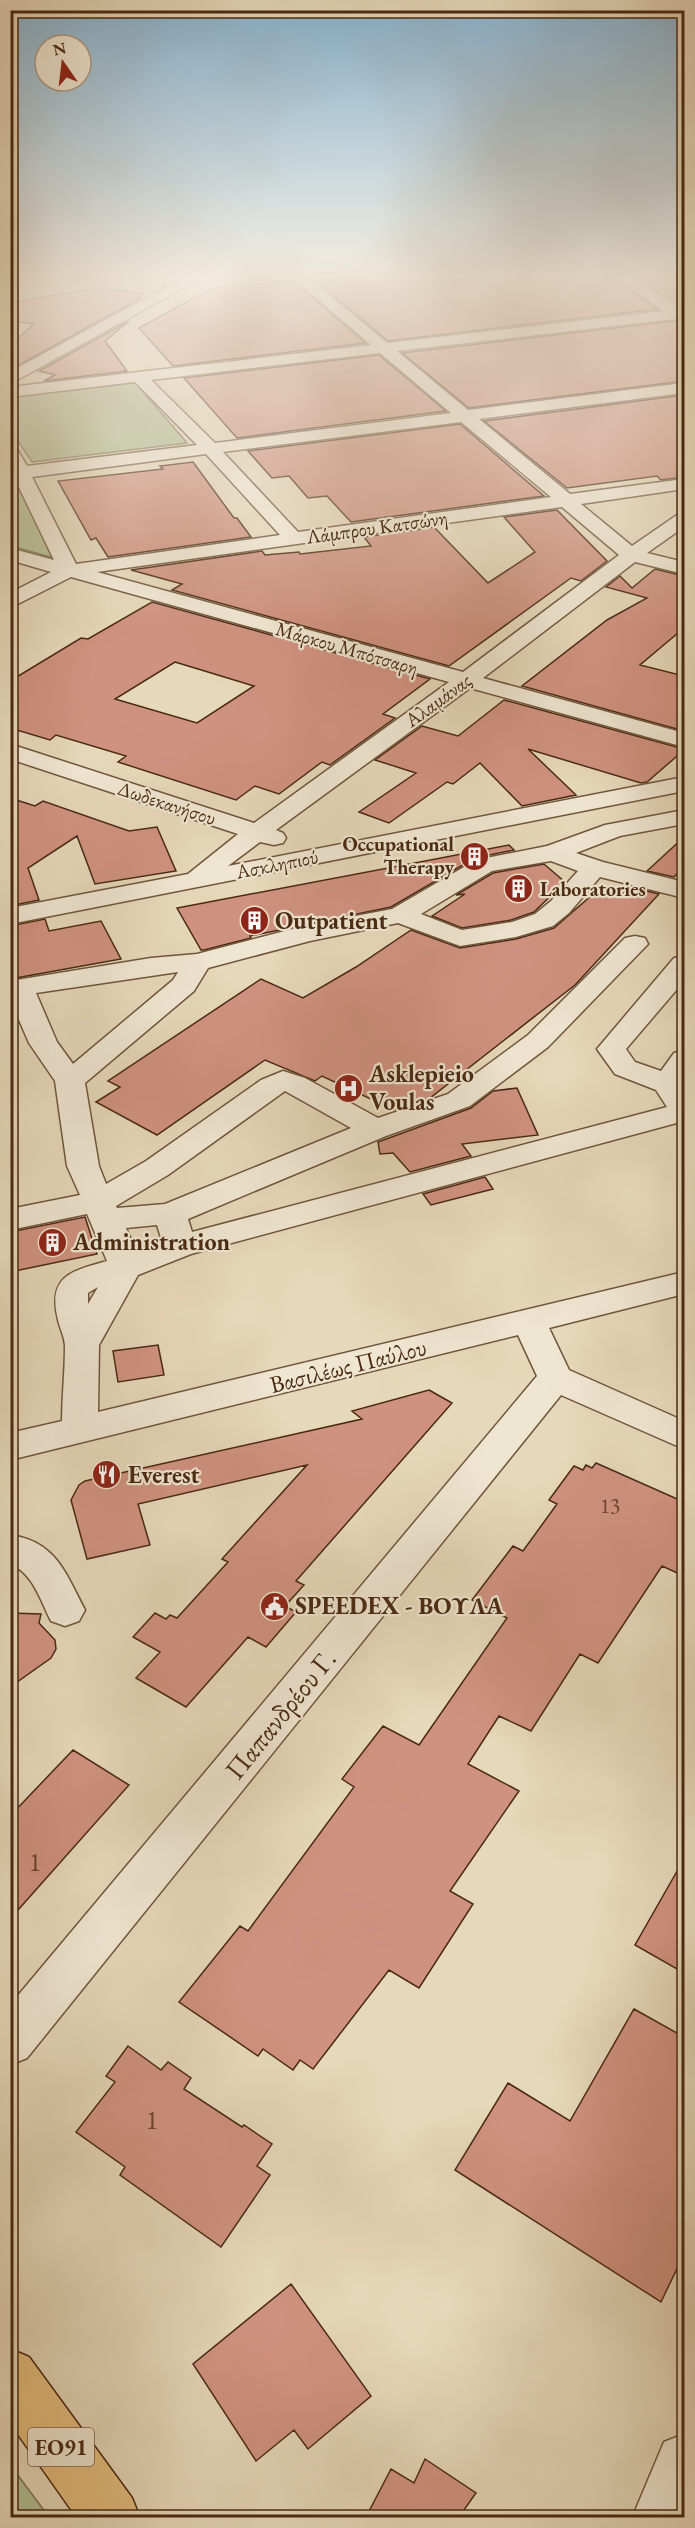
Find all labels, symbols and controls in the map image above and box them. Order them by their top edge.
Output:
north arrow [33,33,93,93]
text: N [51,37,68,61]
street label: Λάμπρου Κατσώνη [304,504,449,550]
street label: Μάρκου Μπότσαρη [273,615,421,681]
street label: Αλαμάνας [399,667,476,733]
street label: Δωδεκανήσου [115,775,219,831]
place label: Occupational Therapy [342,831,454,880]
building icon: Occupational Therapy [459,840,491,872]
street label: Ασκληπιού [233,843,320,885]
building icon: Laboratories [503,873,535,905]
place label: Laboratories [540,876,646,902]
building icon: Outpatient [238,905,270,937]
place label: Outpatient [275,905,387,936]
place label: Asklepieio Voulas [368,1058,474,1117]
hospital icon: Asklepieio Voulas [332,1072,364,1104]
building icon: Administration [36,1226,68,1258]
place label: Administration [72,1226,231,1257]
street label: Βασιλέως Παύλου [266,1331,429,1400]
restaurant icon: Everest [91,1459,123,1491]
place label: Everest [128,1459,200,1490]
house number: 13 [600,1492,620,1519]
public building icon: SPEEDEX - ΒΟΥΛΑ [258,1590,290,1622]
place label: SPEEDEX - ΒΟΥΛΑ [295,1590,504,1621]
street label: Παπανδρέου Γ. [217,1642,343,1786]
house number: 1 [29,1845,41,1879]
house number: 1 [146,2103,158,2137]
road number: ΕΟ91 [28,2428,94,2466]

